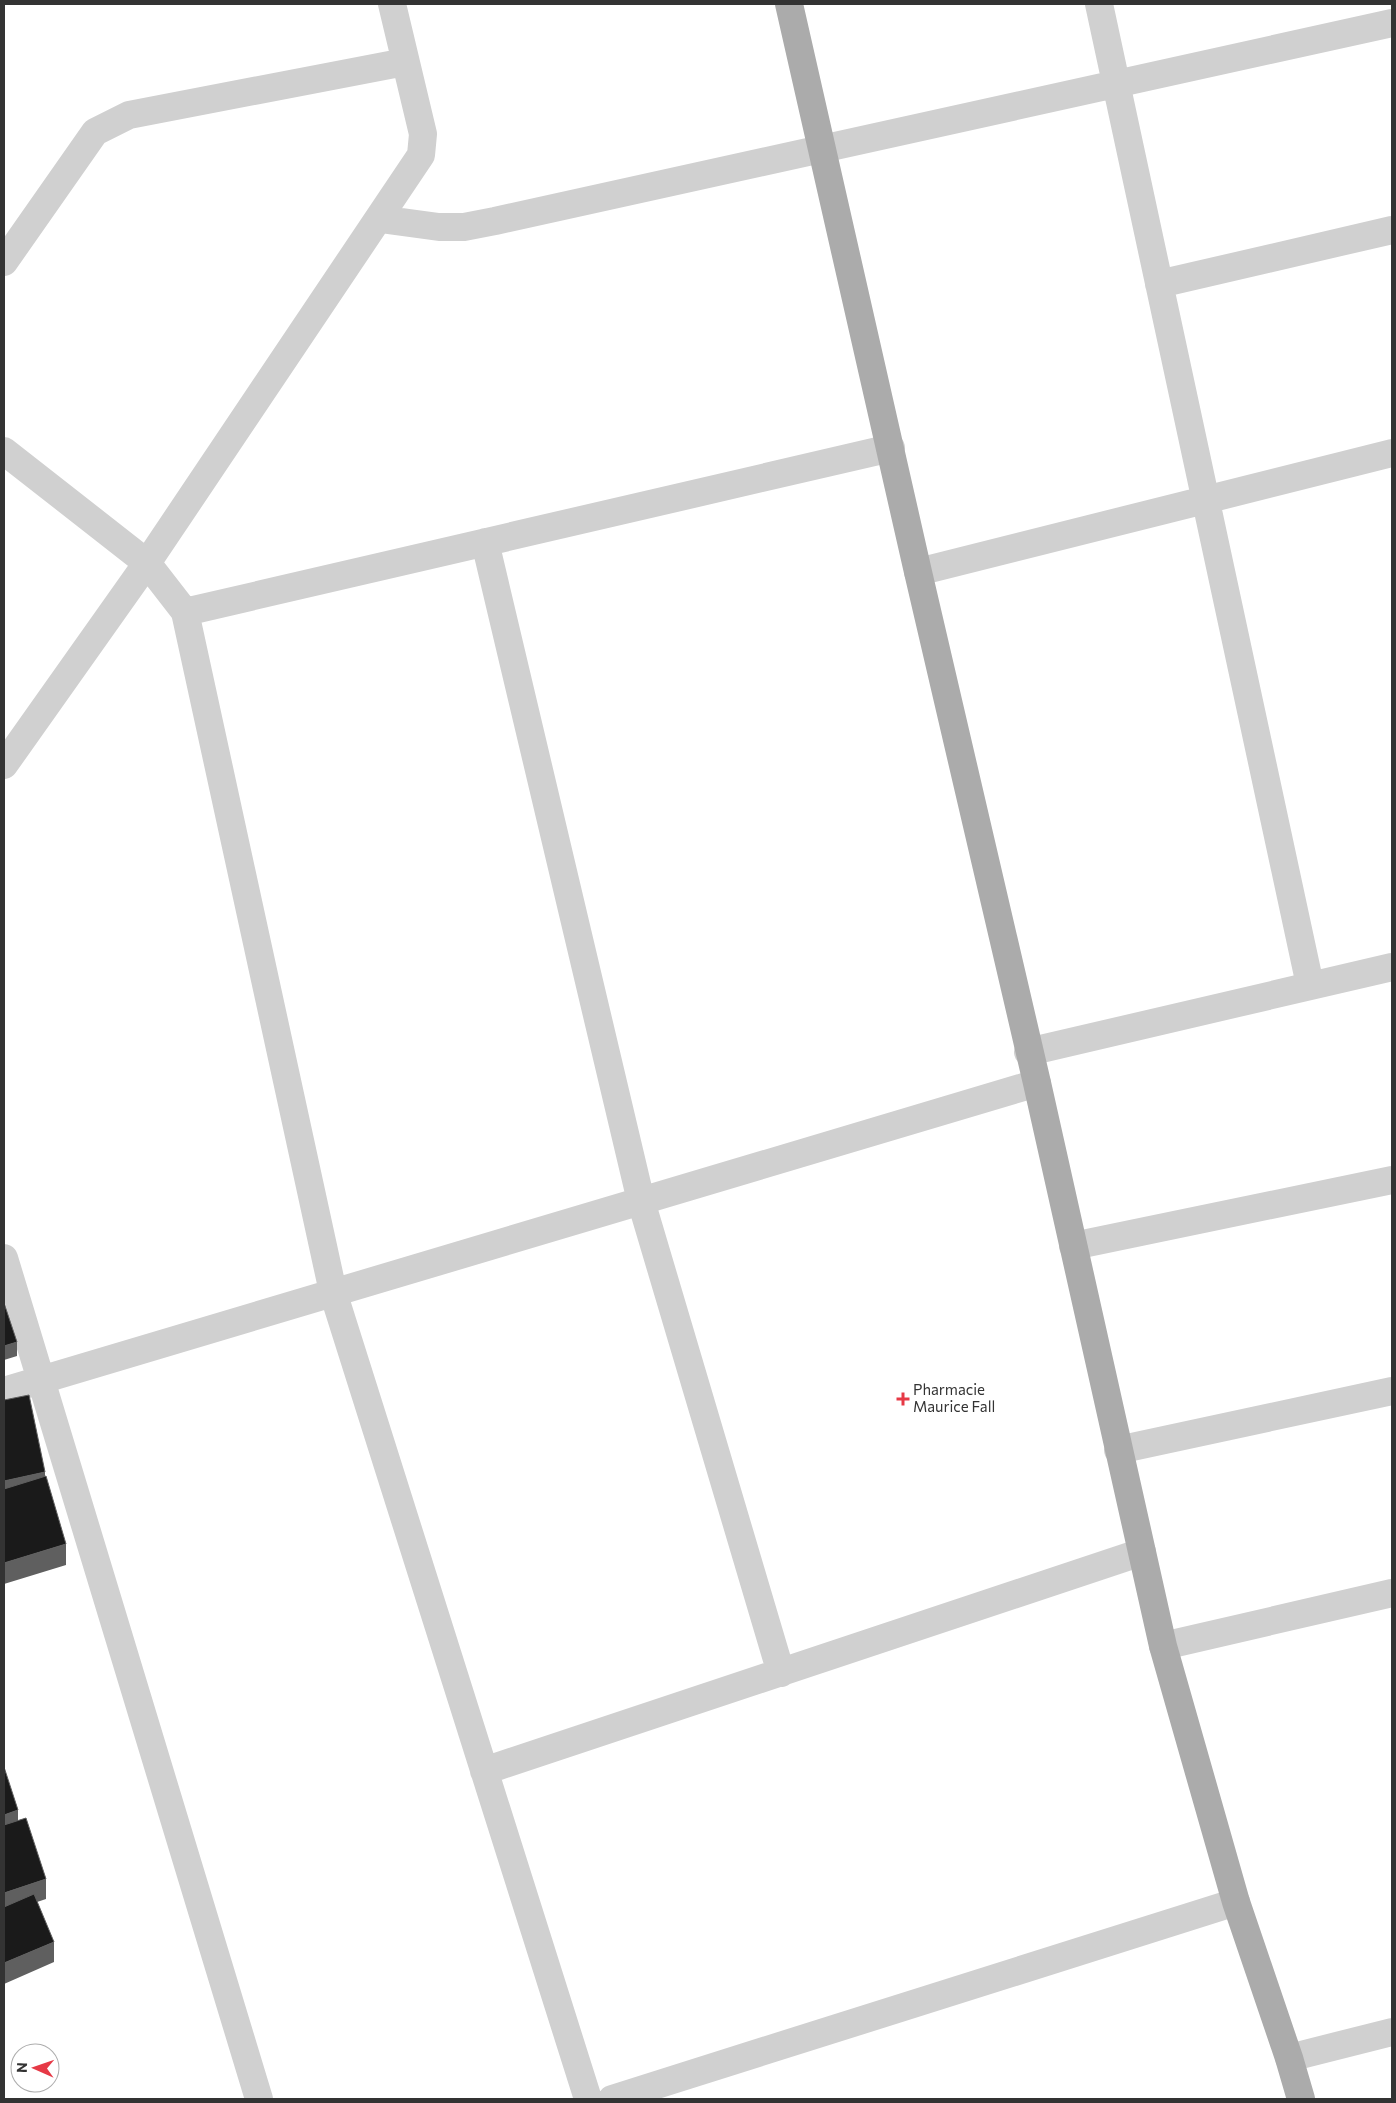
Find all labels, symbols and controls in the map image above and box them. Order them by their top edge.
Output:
place label: Pharmacie Maurice Fall [913,1380,995,1415]
marker: Pharmacie Maurice Fall [897,1393,909,1405]
north arrow [10,2043,60,2093]
text: N [13,2062,30,2073]

